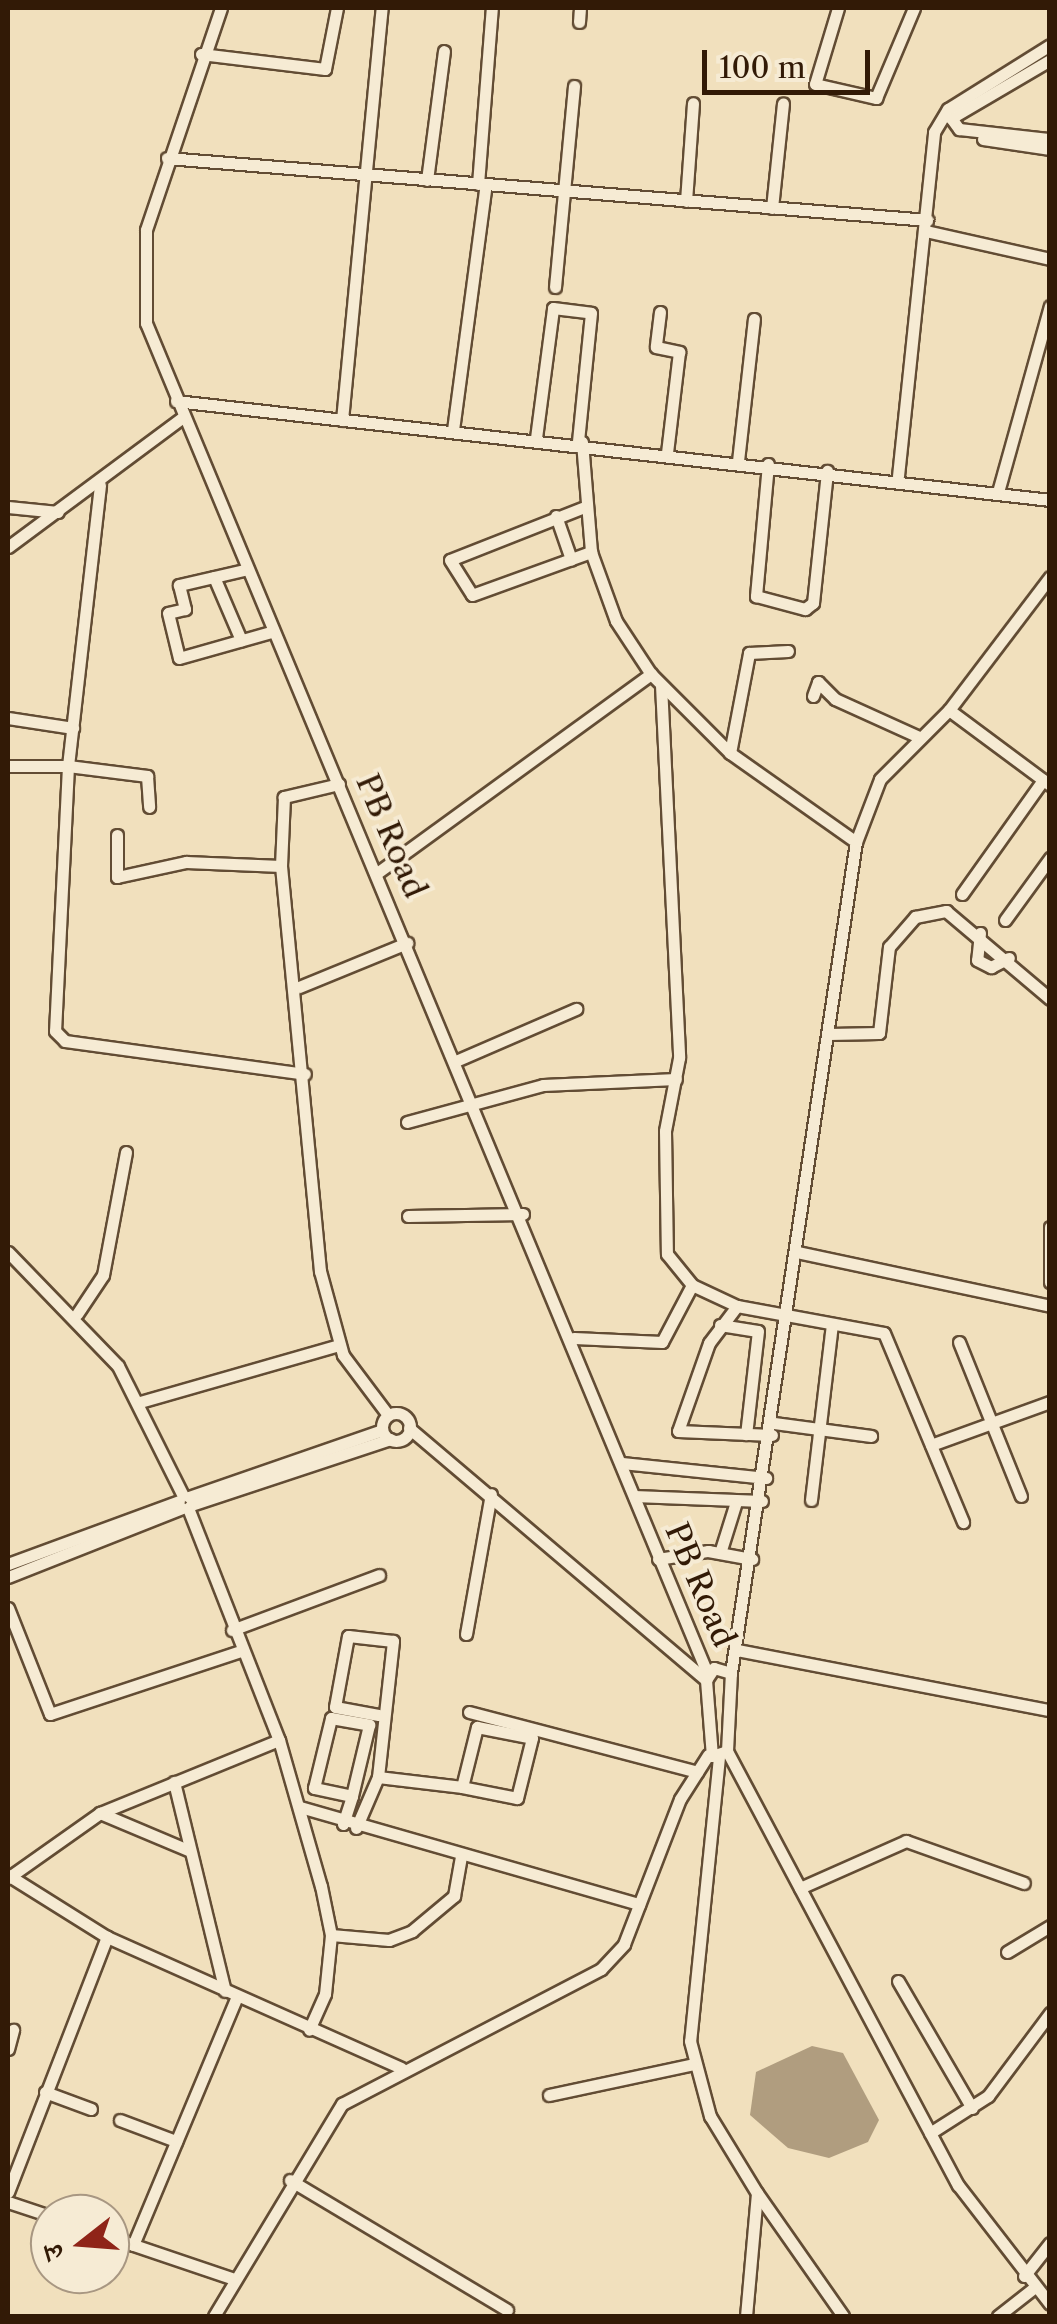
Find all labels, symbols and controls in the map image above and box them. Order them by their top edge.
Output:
scale bar [707,30,874,92]
text: 100 m [719,49,806,86]
street label: PB Road [348,768,434,904]
street label: PB Road [657,1517,743,1653]
north arrow [30,2194,130,2294]
text: उ [35,2240,72,2264]

